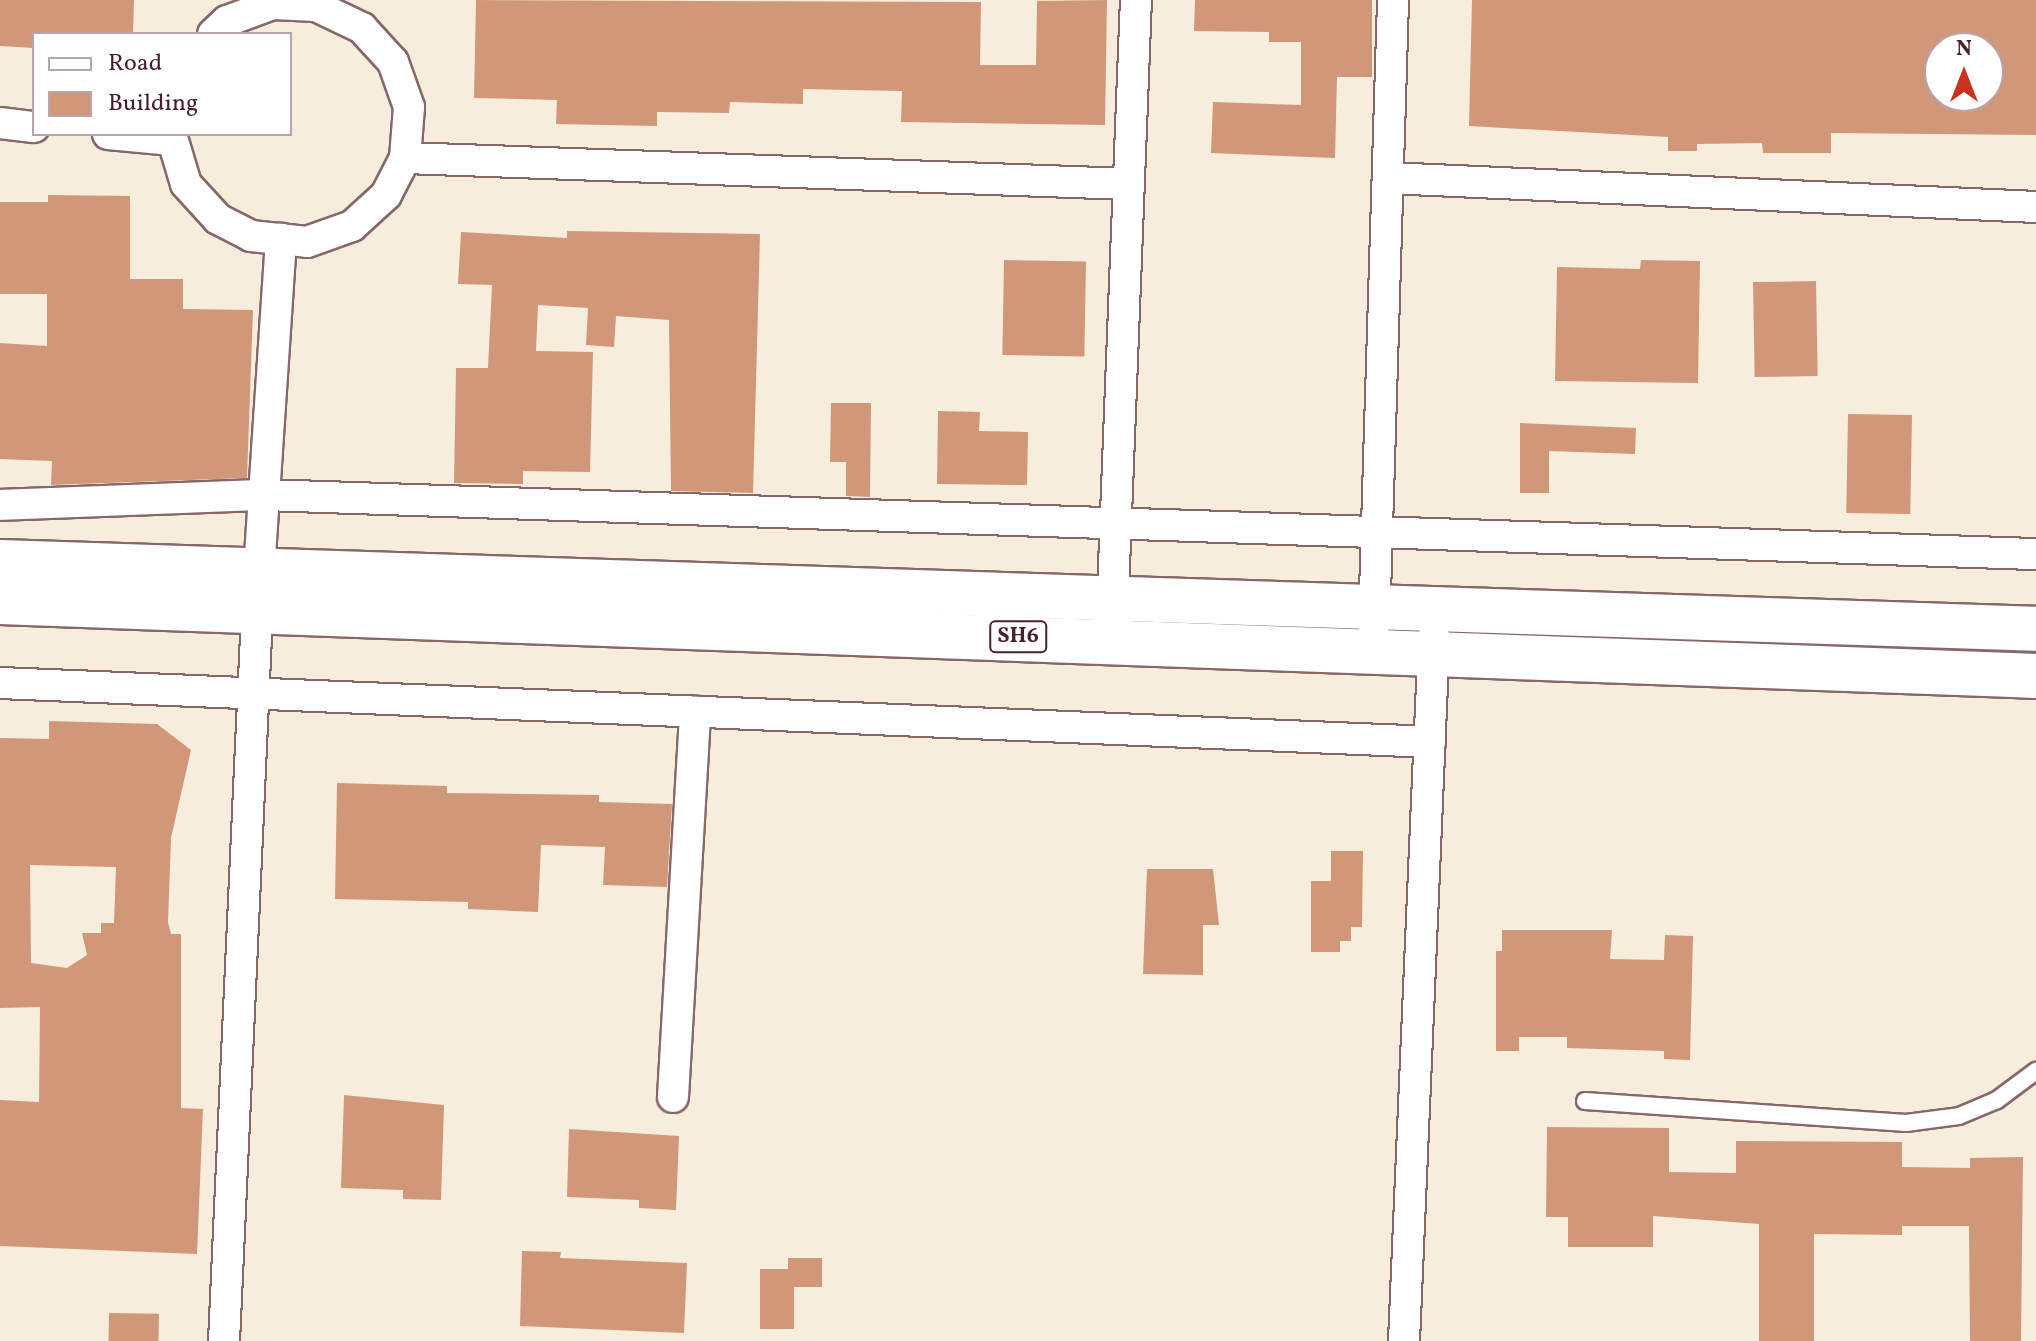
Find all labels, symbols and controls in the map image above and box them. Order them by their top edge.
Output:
legend [32,32,292,136]
north arrow [1924,32,2004,112]
text: N [1956,34,1972,65]
text: Road [108,47,162,81]
text: Building [108,87,198,121]
road number: SH6 [988,619,1048,655]

